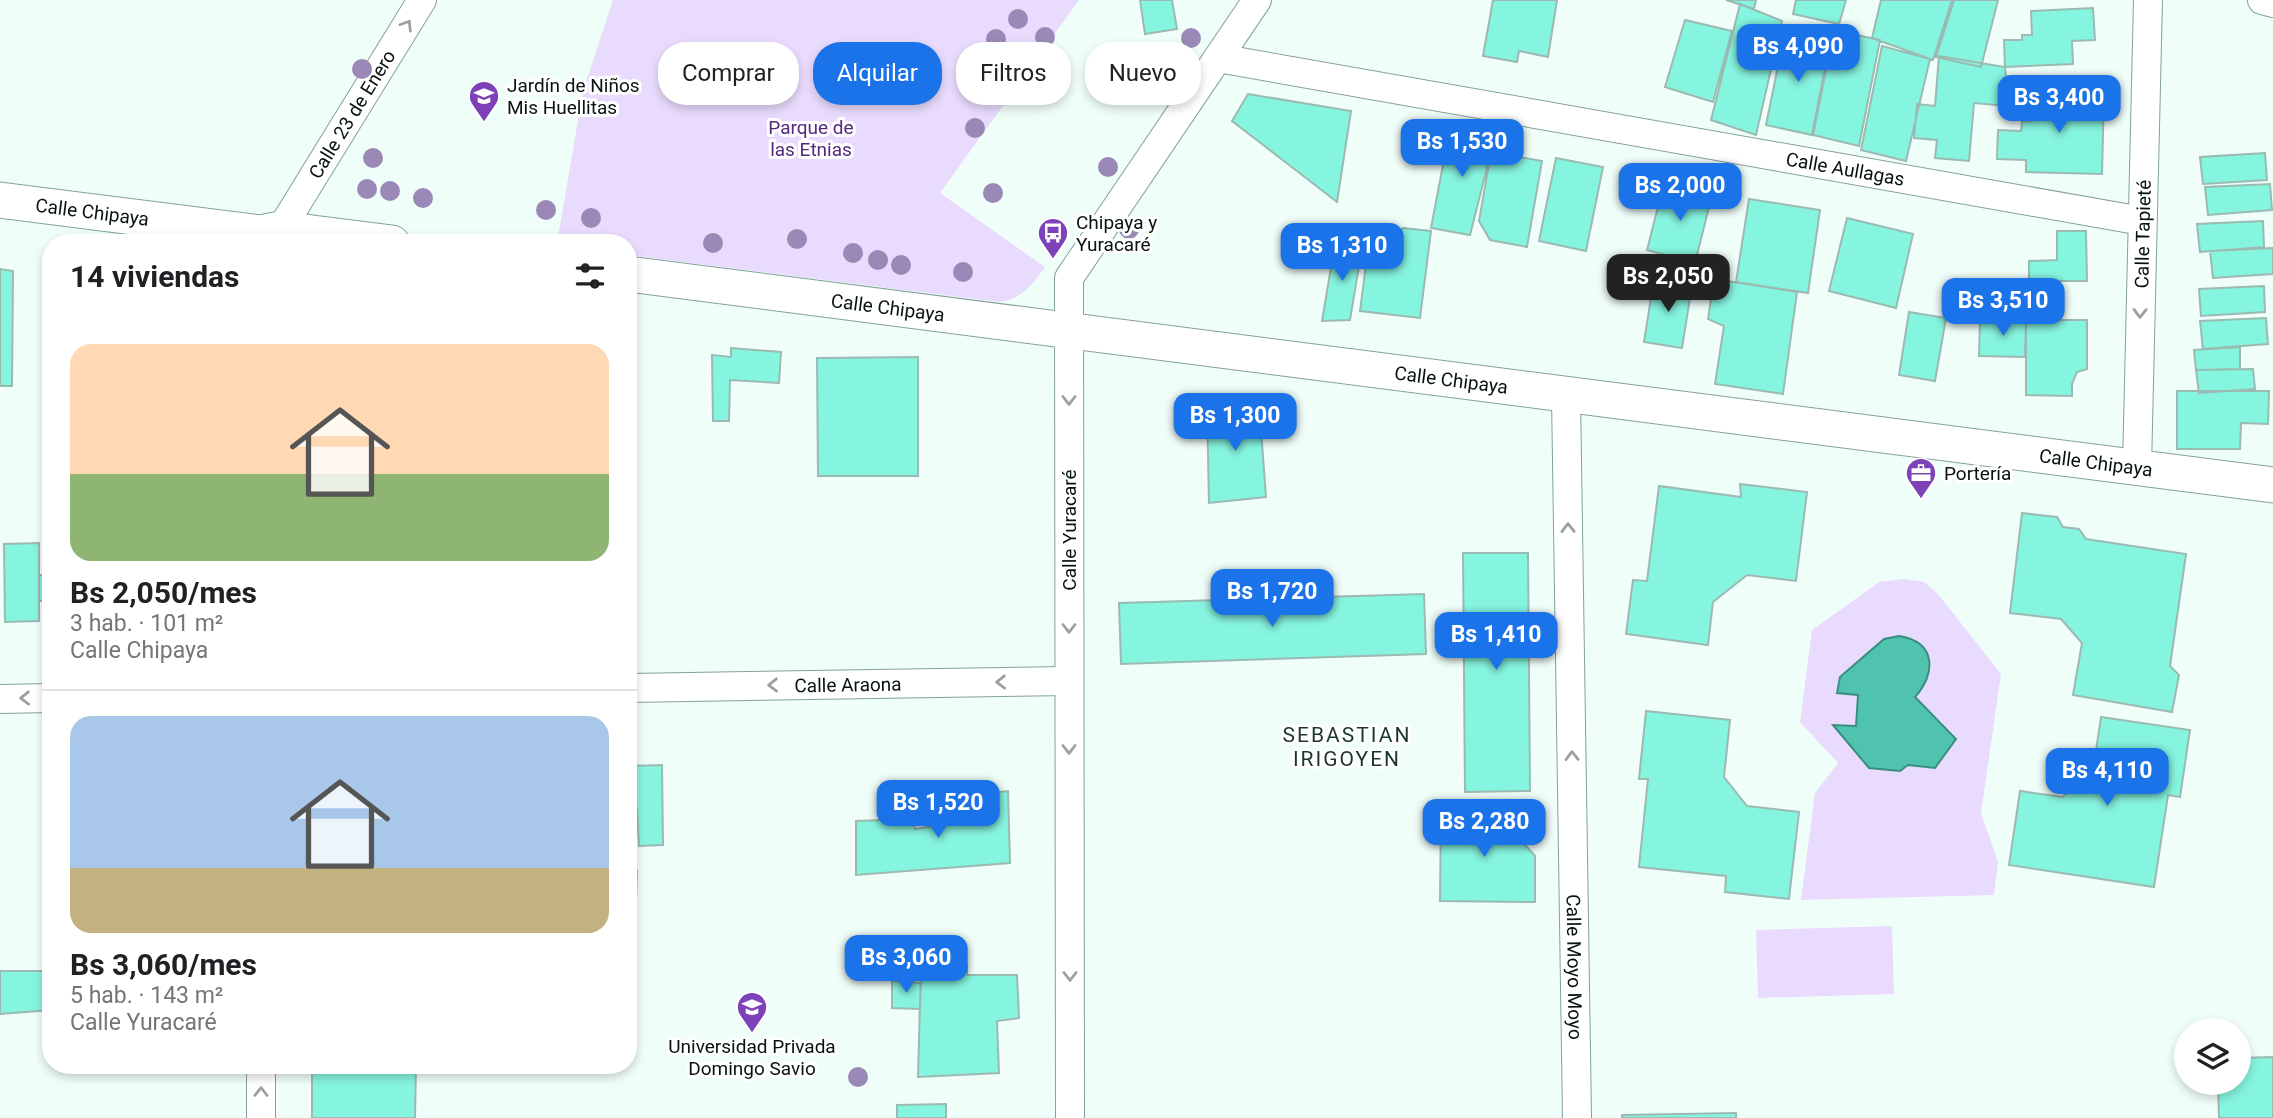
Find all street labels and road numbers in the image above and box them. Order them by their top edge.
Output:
street label: Calle 23 de Enero [304,46,401,183]
street label: Calle Aullagas [1784,147,1906,191]
street label: Calle Tapieté [2130,179,2156,289]
street label: Calle Chipaya [34,194,150,231]
street label: Calle Chipaya [830,289,946,327]
street label: Calle Chipaya [1393,361,1509,399]
street label: Calle Chipaya [2038,444,2154,481]
street label: Calle Yuracaré [1058,469,1081,591]
street label: Calle Araona [794,673,902,697]
street label: Calle Moyo Moyo [1562,894,1587,1040]

